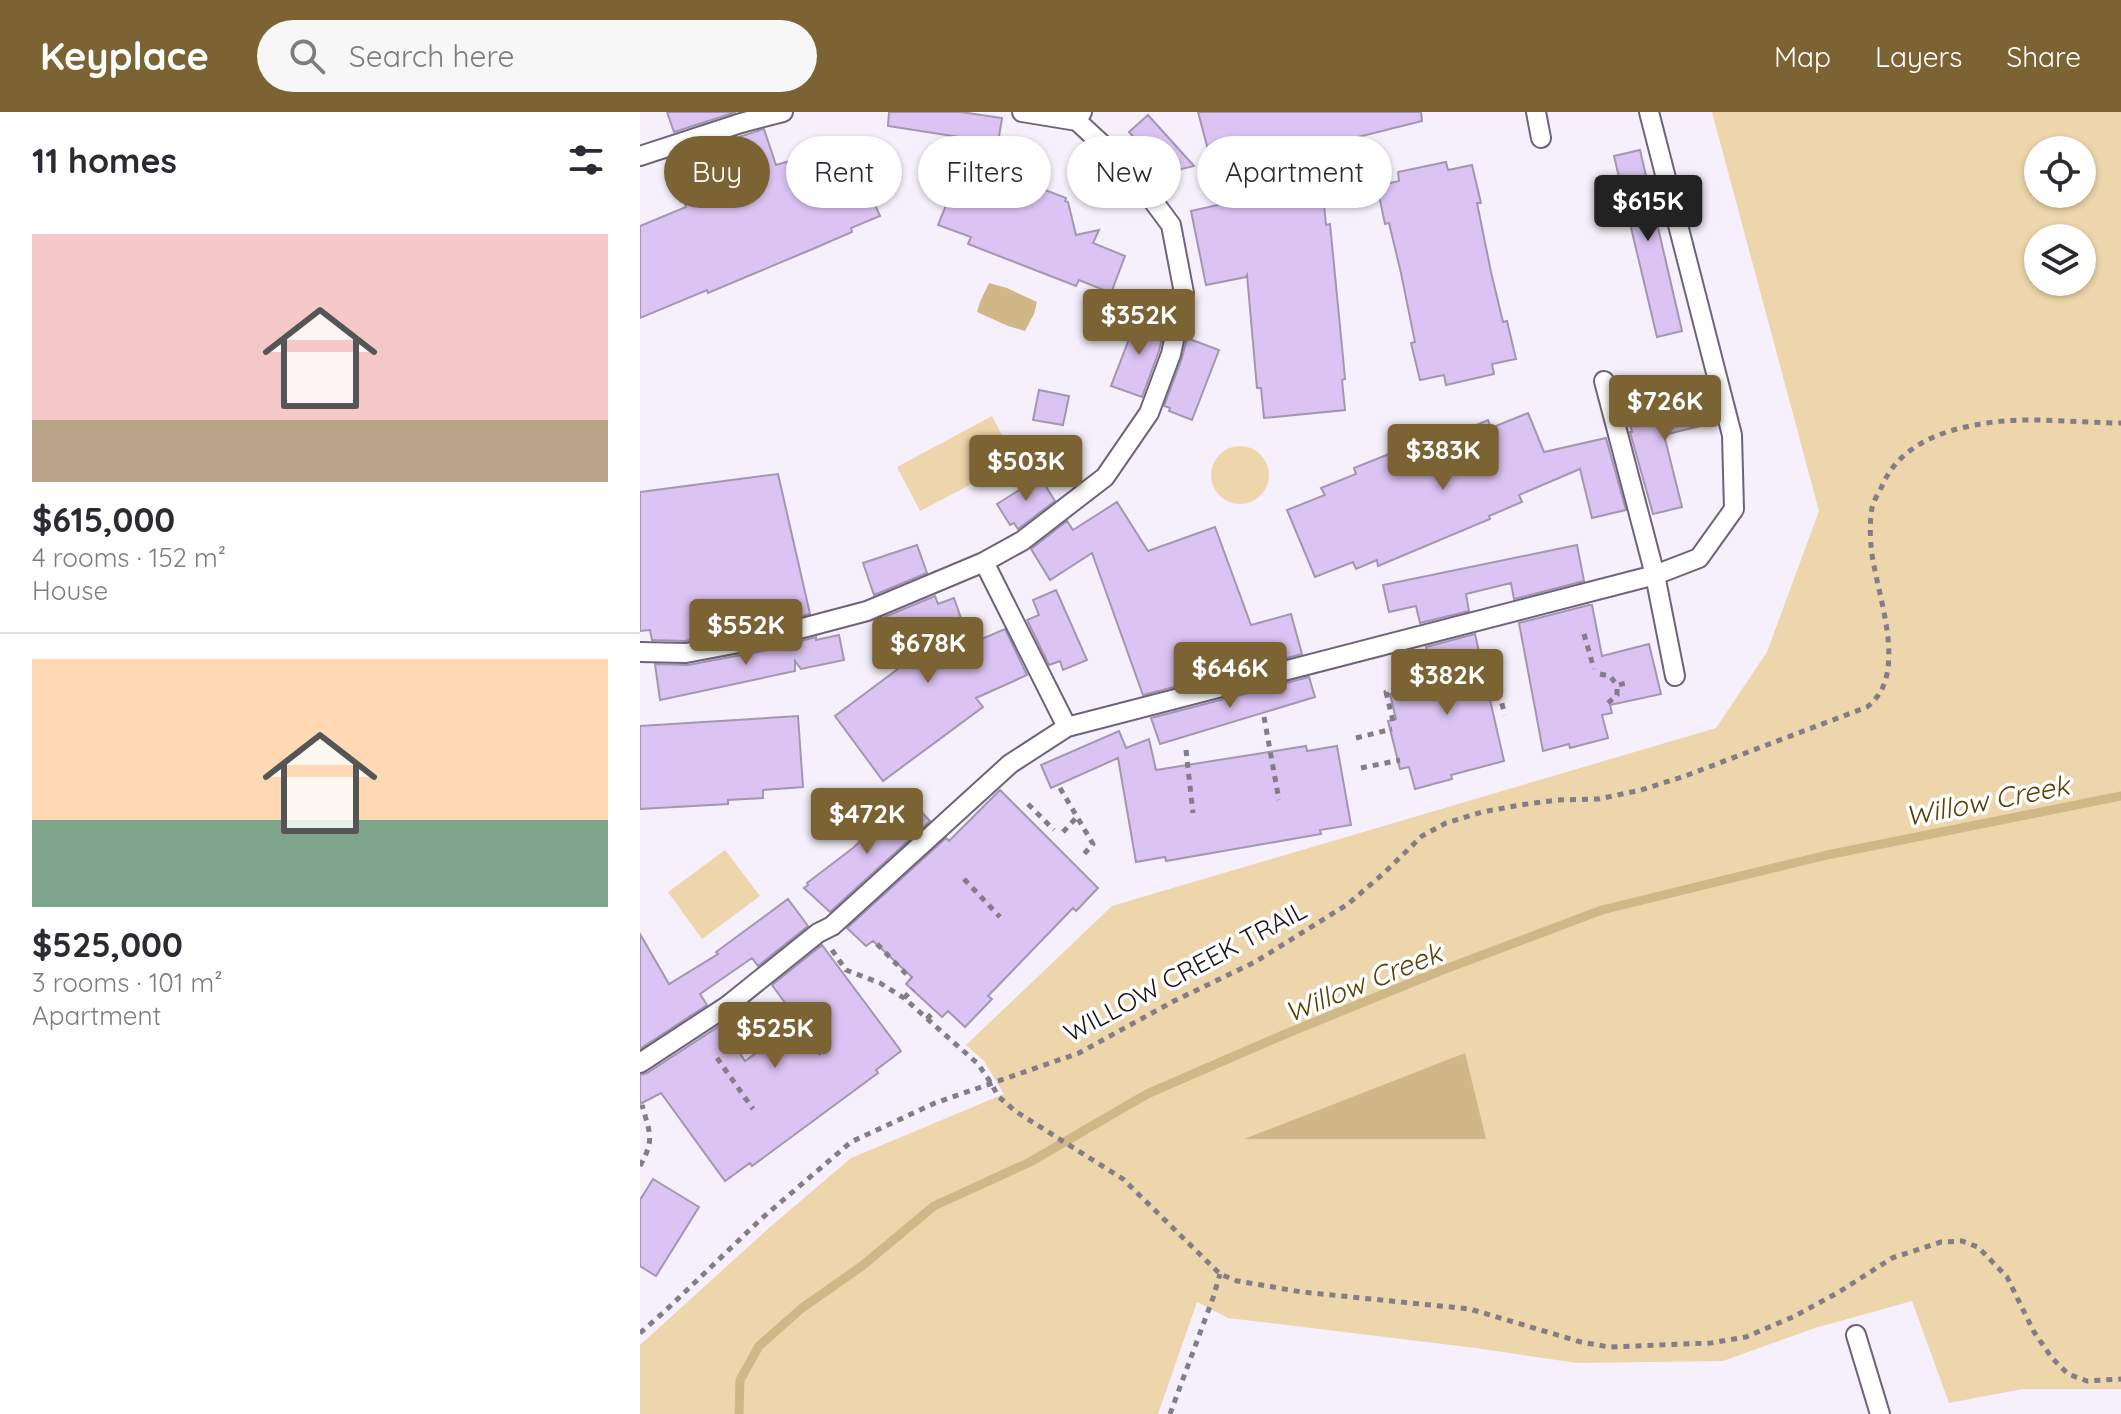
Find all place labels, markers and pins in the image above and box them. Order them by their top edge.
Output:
pin: $615K [1592,175,1704,243]
pin: $352K [1083,289,1195,357]
pin: $726K [1609,375,1721,443]
pin: $383K [1387,424,1499,492]
pin: $503K [970,435,1082,503]
pin: $552K [690,599,802,667]
pin: $678K [872,617,984,685]
pin: $646K [1174,642,1286,710]
pin: $382K [1391,649,1503,717]
pin: $472K [811,788,923,856]
pin: $525K [719,1002,831,1070]

